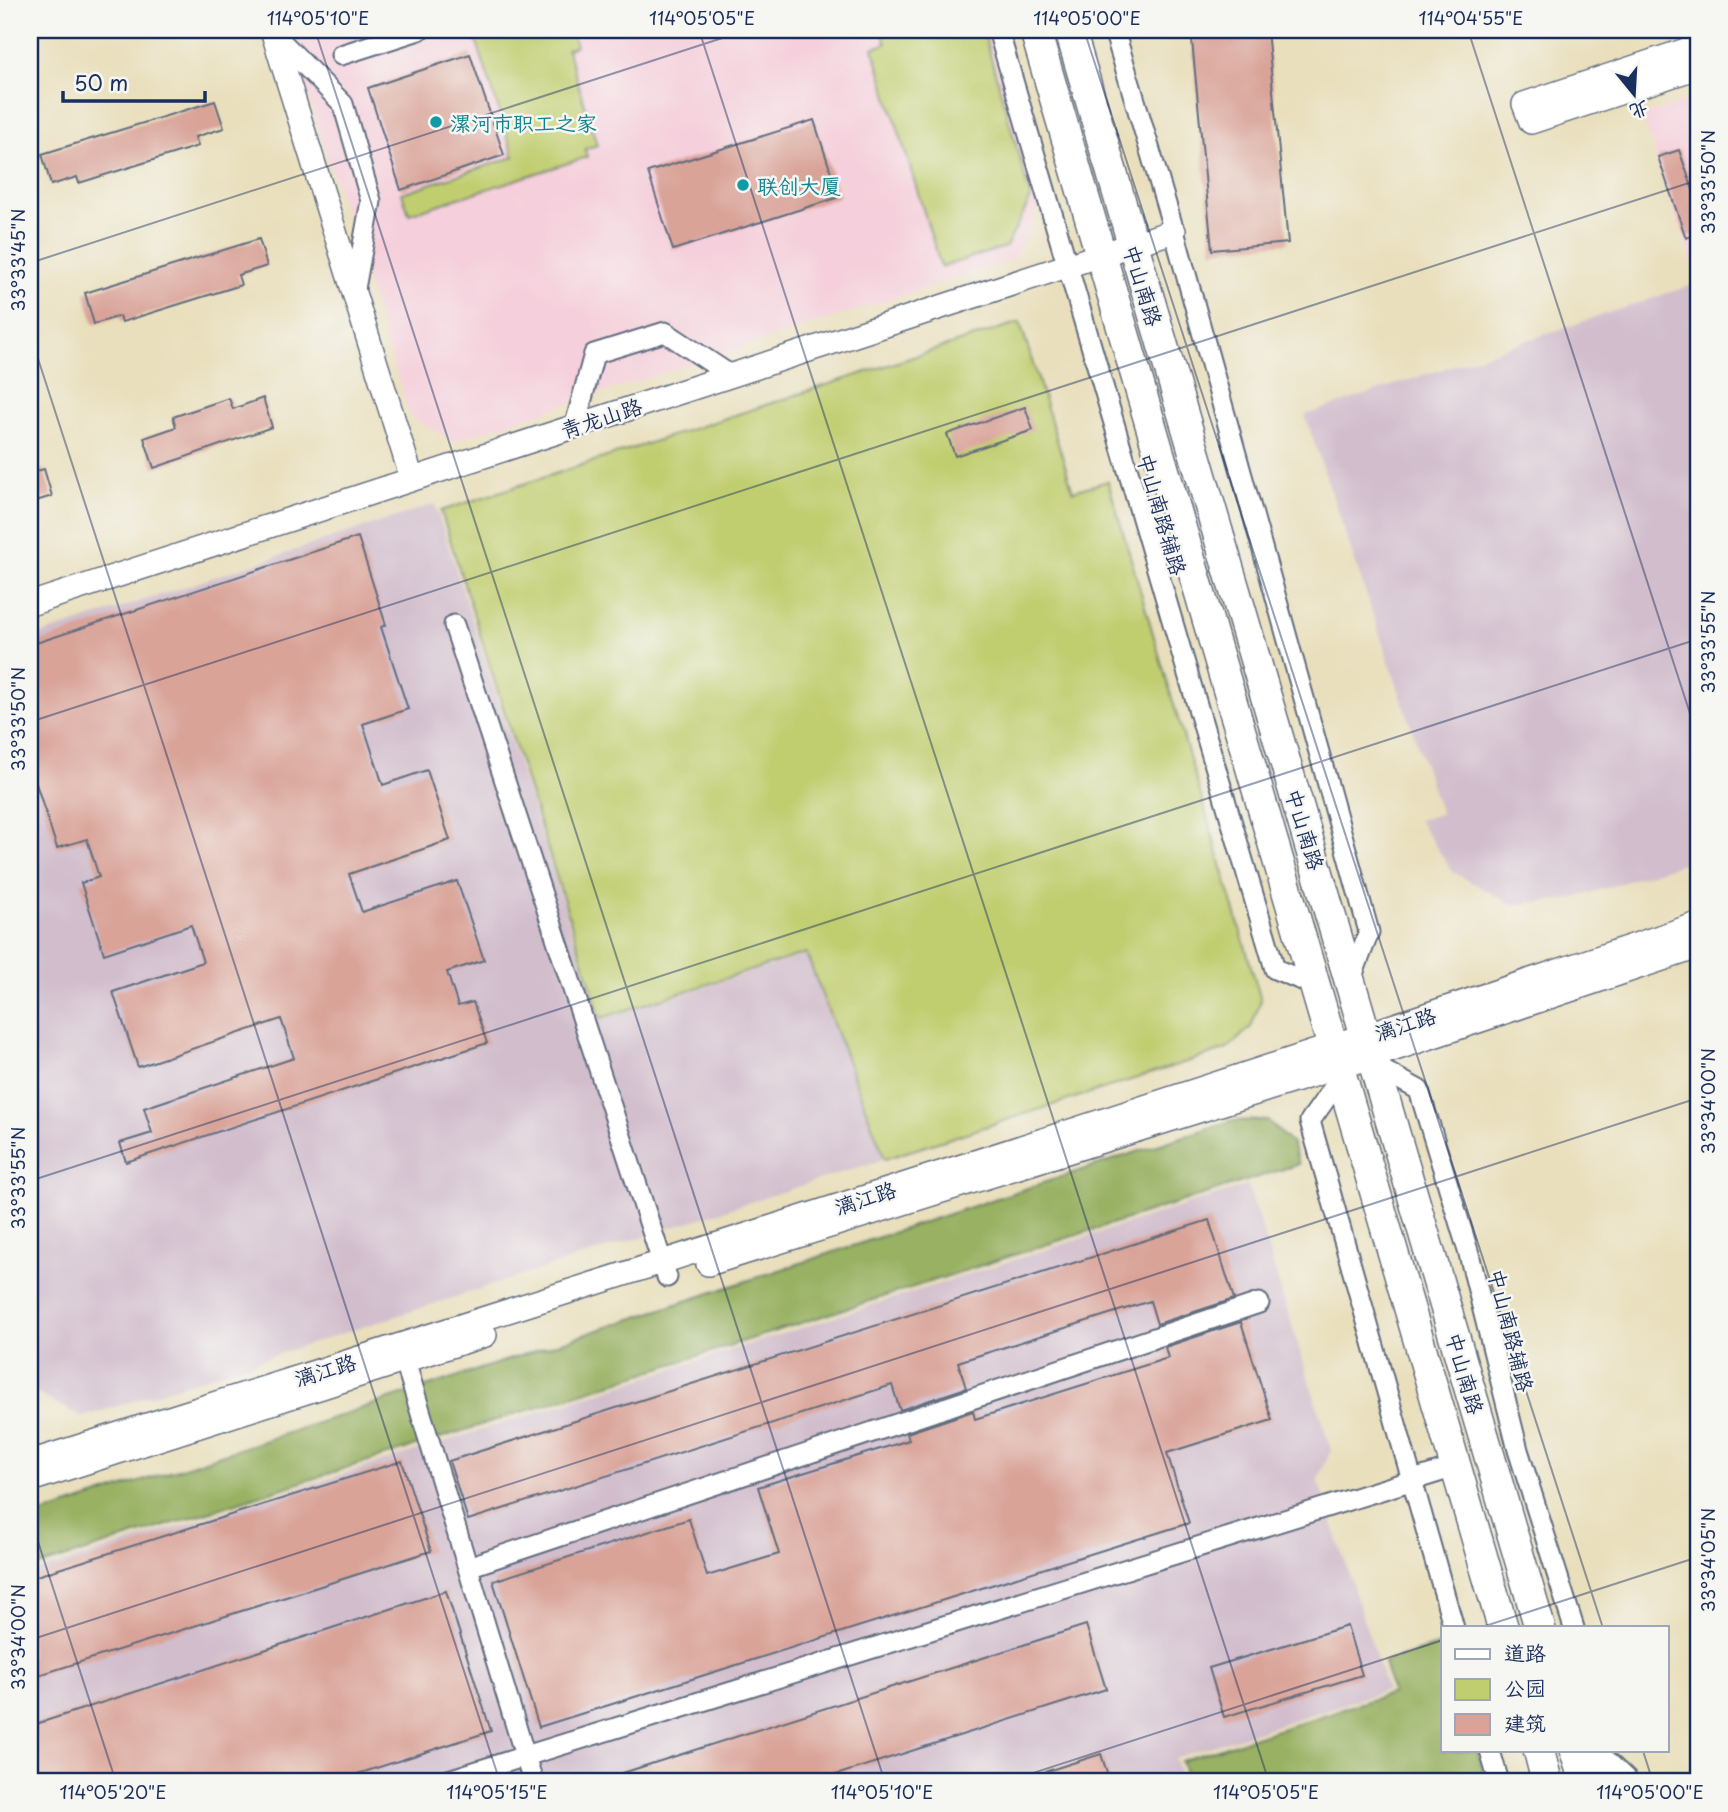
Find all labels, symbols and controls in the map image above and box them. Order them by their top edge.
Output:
text: 114°05'10"E [267,4,369,31]
text: 114°05'05"E [649,4,755,31]
text: 114°05'00"E [1033,4,1141,31]
text: 114°04'55"E [1419,4,1523,31]
scale bar [63,60,205,104]
north arrow [1598,60,1668,130]
text: 50 m [74,66,128,98]
text: 北 [1626,95,1653,127]
place label: 漯河市职工之家 [450,106,597,138]
marker: 漯河市职工之家 [428,114,444,130]
text: 33°33'50"N [1694,130,1721,234]
place label: 联创大厦 [757,169,841,201]
marker: 联创大厦 [735,177,751,193]
text: 33°33'45"N [4,209,31,312]
street label: 中山南路 [1116,240,1172,330]
street label: 青龙山路 [556,389,646,445]
street label: 中山南路辅路 [1130,449,1196,579]
text: 33°33'55"N [1694,590,1721,694]
text: 33°33'50"N [4,667,31,771]
street label: 中山南路 [1278,784,1334,874]
street label: 漓江路 [1370,998,1440,1048]
text: 33°34'00"N [1694,1048,1721,1154]
text: 33°33'55"N [4,1126,31,1230]
street label: 漓江路 [830,1172,900,1222]
street label: 中山南路辅路 [1481,1265,1543,1395]
street label: 中山南路 [1439,1328,1493,1418]
street label: 漓江路 [290,1344,360,1394]
text: 33°34'05"N [1694,1508,1721,1612]
text: 33°34'00"N [4,1584,31,1690]
legend [1441,1626,1668,1752]
text: 道路 [1504,1636,1546,1668]
text: 公园 [1504,1671,1546,1703]
text: 建筑 [1504,1706,1546,1738]
text: 114°05'20"E [59,1778,167,1805]
text: 114°05'15"E [446,1778,548,1805]
text: 114°05'10"E [831,1778,933,1805]
text: 114°05'05"E [1213,1778,1319,1805]
text: 114°05'00"E [1596,1778,1704,1805]

